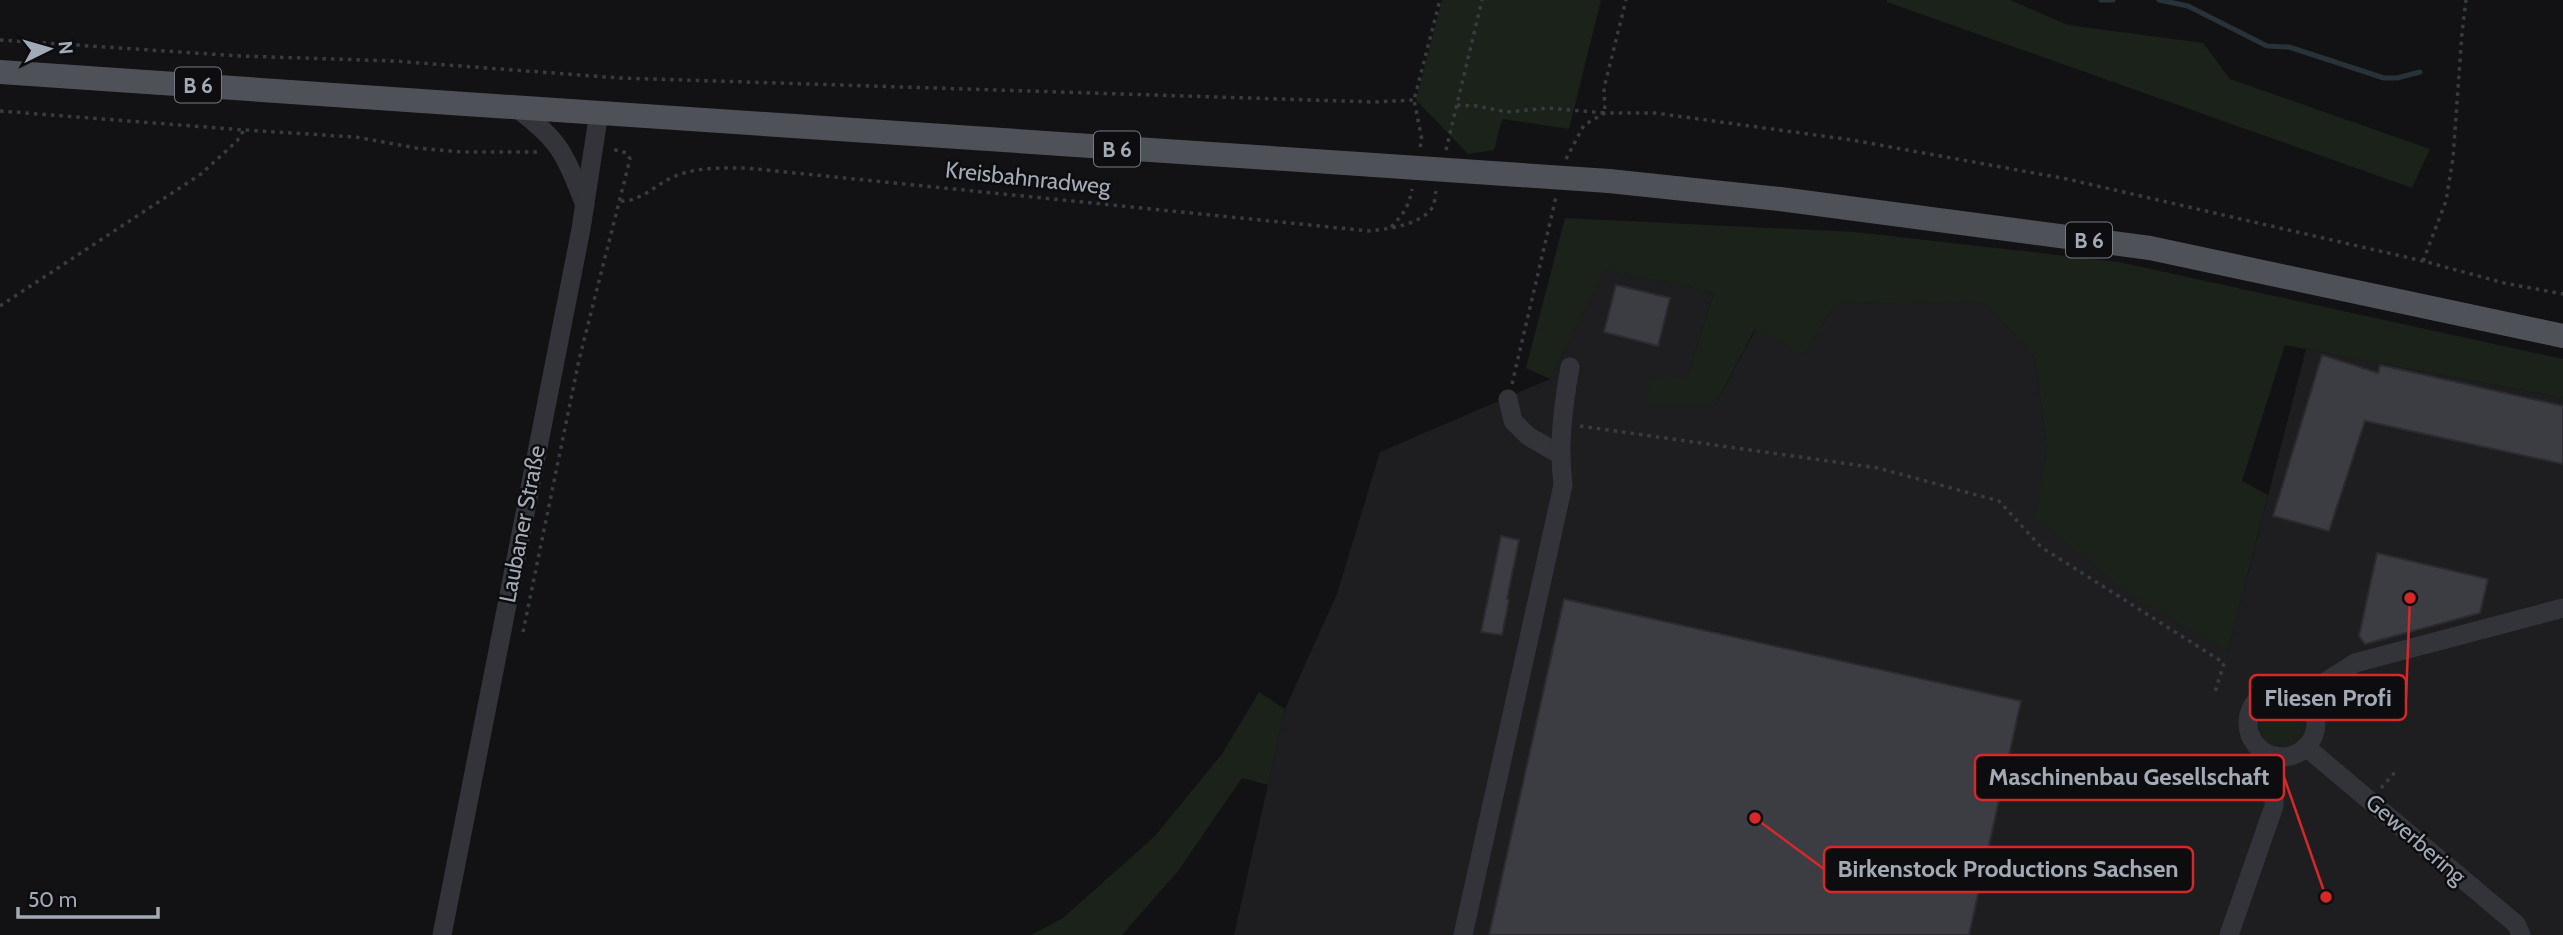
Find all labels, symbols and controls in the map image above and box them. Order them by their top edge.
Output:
north arrow [14,14,84,84]
text: N [53,40,77,55]
road number: B 6 [175,68,221,102]
road number: B 6 [1094,132,1140,166]
street label: Kreisbahnradweg [944,155,1113,201]
road number: B 6 [2066,222,2112,258]
street label: Laubaner Straße [493,443,551,605]
callout: Fliesen Profi [2250,675,2406,720]
text: Fliesen Profi [2264,683,2392,712]
callout: Maschinenbau Gesellschaft [1975,755,2284,800]
text: Maschinenbau Gesellschaft [1989,762,2269,791]
street label: Gewerbering [2360,788,2472,891]
callout: Birkenstock Productions Sachsen [1824,847,2193,892]
text: Birkenstock Productions Sachsen [1838,854,2179,883]
scale bar [18,876,158,920]
text: 50 m [28,887,77,912]

